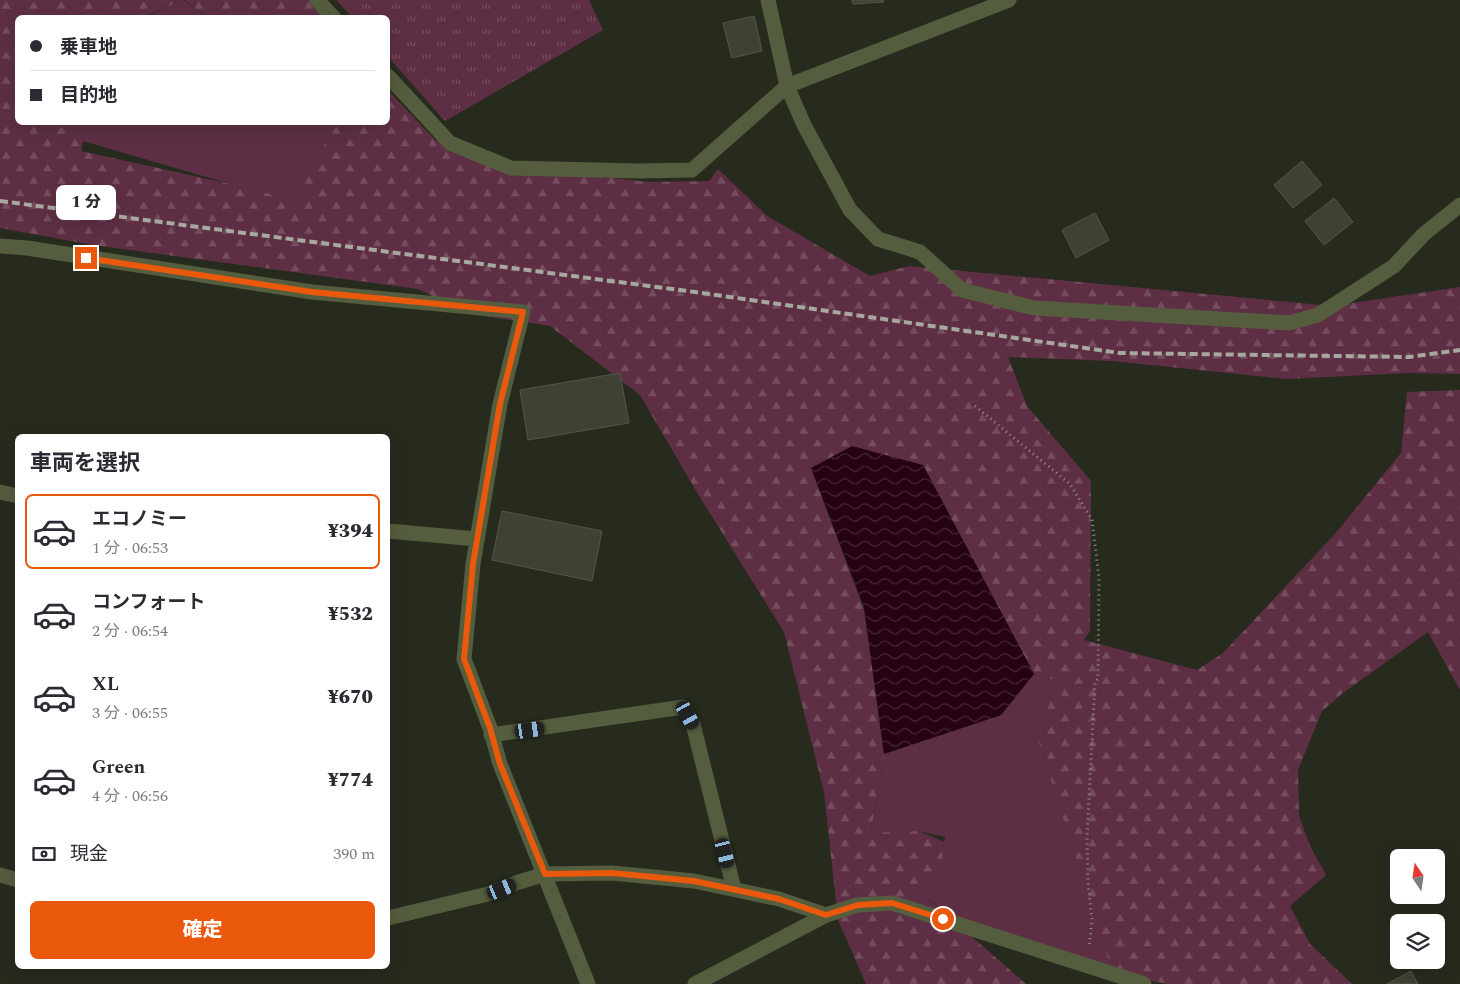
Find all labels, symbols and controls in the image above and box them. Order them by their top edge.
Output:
text: 乗車地 [60,33,117,62]
text: 目的地 [60,81,117,110]
callout: 1 分 [56,186,116,220]
text: 1 分 [71,190,101,214]
route end [75,247,97,269]
text: 車両を選択 [30,447,140,480]
text: エコノミー [92,505,187,534]
icon: car [32,509,77,554]
text: ¥394 [327,517,373,546]
text: 1 分 · 06:53 [92,536,168,560]
text: コンフォート [92,588,205,617]
icon: car [32,592,77,637]
text: ¥532 [327,600,373,629]
text: 2 分 · 06:54 [92,619,168,643]
text: XL [92,670,119,699]
icon: car [32,675,77,720]
text: ¥670 [327,683,373,712]
car [674,698,701,732]
text: 3 分 · 06:55 [92,701,168,725]
car [514,720,545,740]
text: Green [92,753,145,782]
icon: car [32,758,77,803]
text: ¥774 [327,766,373,795]
text: 4 分 · 06:56 [92,784,168,808]
car [714,837,735,869]
icon: cash [30,840,58,868]
text: 現金 [70,840,108,869]
text: 390 m [333,842,375,866]
north arrow [1390,849,1445,904]
map controls [1390,849,1445,969]
car [485,876,518,902]
button: 確定 [30,901,375,959]
route start [932,908,954,930]
button: layers [1390,914,1445,969]

